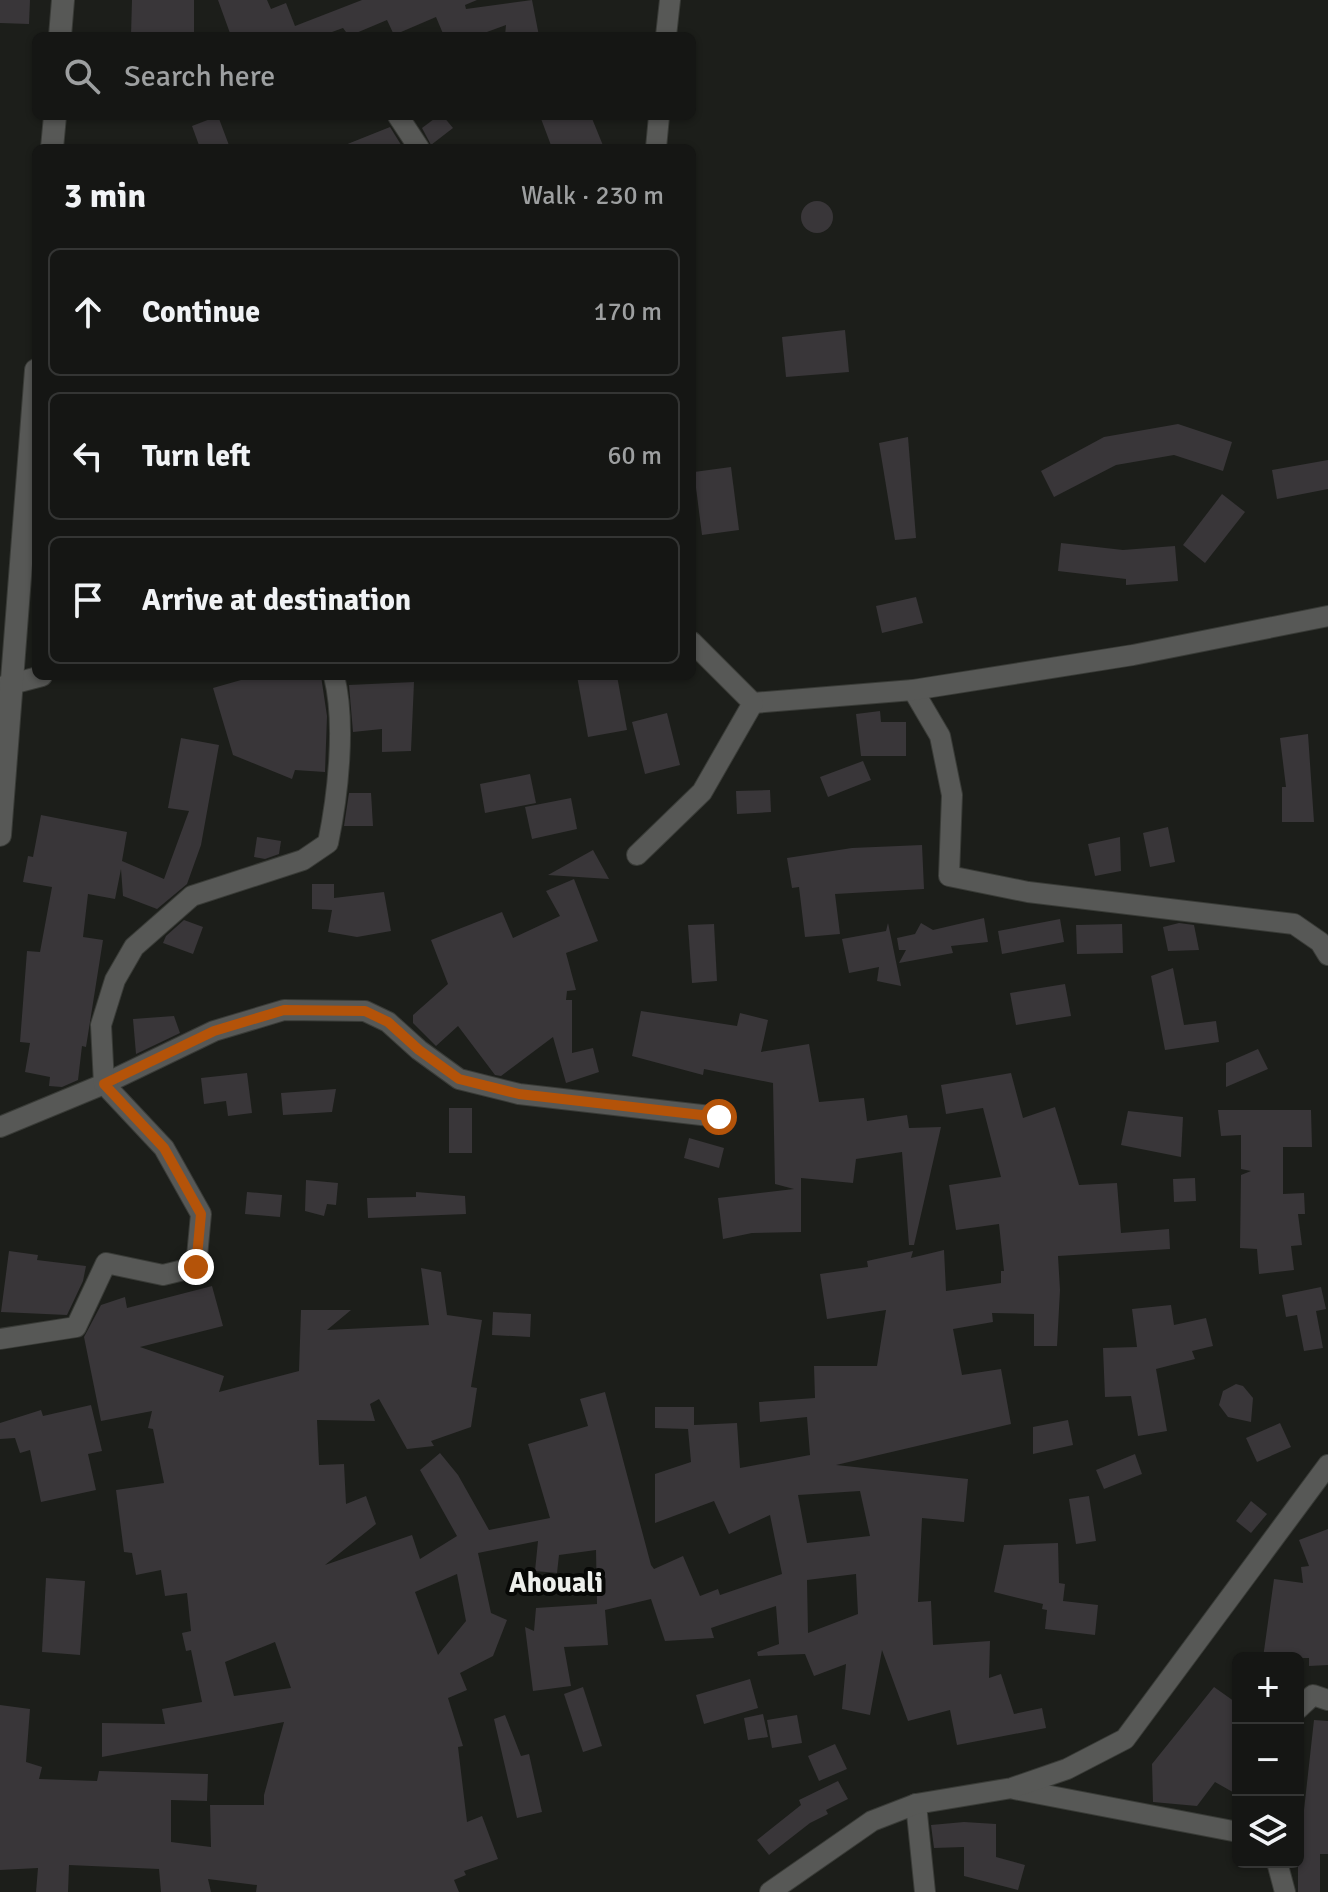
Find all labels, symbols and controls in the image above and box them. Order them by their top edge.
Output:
search box [32,32,696,120]
icon: search [60,54,104,98]
text: Search here [124,58,275,95]
text: 3 min [64,175,146,217]
text: Walk · 230 m [521,180,664,212]
icon: ahead [66,290,110,334]
text: Continue [142,294,260,331]
text: 170 m [593,296,662,328]
icon: left [66,434,110,478]
text: Turn left [142,438,251,475]
text: 60 m [607,440,662,472]
icon: arrive [66,578,110,622]
text: Arrive at destination [142,582,411,619]
route start [701,1099,737,1135]
route end [178,1249,214,1285]
district label: Ahouali [509,1566,603,1600]
map controls [1232,1652,1304,1868]
button: + [1232,1652,1304,1724]
button: − [1232,1724,1304,1796]
button: layers [1232,1796,1304,1868]

